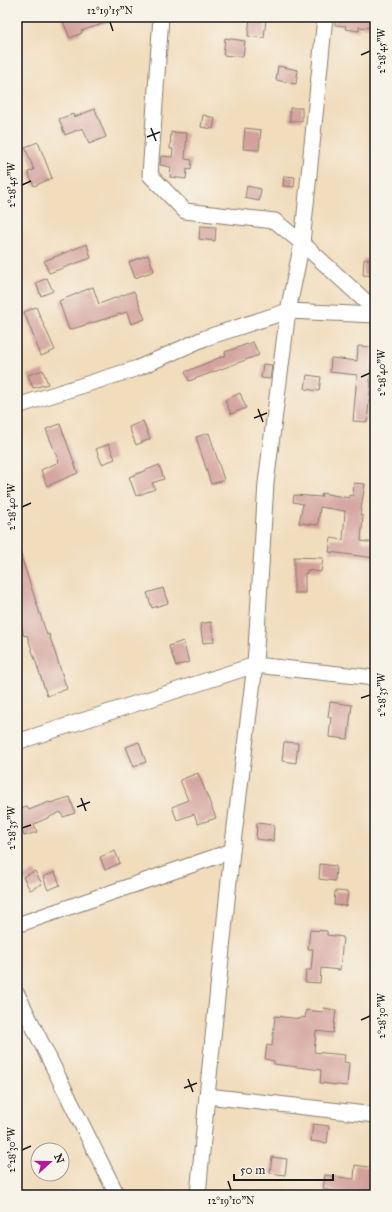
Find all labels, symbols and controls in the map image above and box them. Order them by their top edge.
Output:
text: 12°19'15"N [87,5,133,17]
text: 2°28'45"W [376,28,388,74]
text: 2°28'45"W [6,162,18,208]
text: 2°28'40"W [376,349,388,396]
text: 2°28'40"W [6,483,18,530]
text: 2°28'35"W [376,672,388,717]
text: 2°28'35"W [6,805,18,850]
text: 2°28'30"W [376,993,388,1039]
text: 2°28'30"W [6,1127,18,1173]
north arrow [30,1142,70,1182]
text: N [51,1152,67,1166]
scale bar [234,1156,333,1182]
text: 50 m [240,1163,265,1177]
text: 12°19'10"N [207,1195,255,1207]

